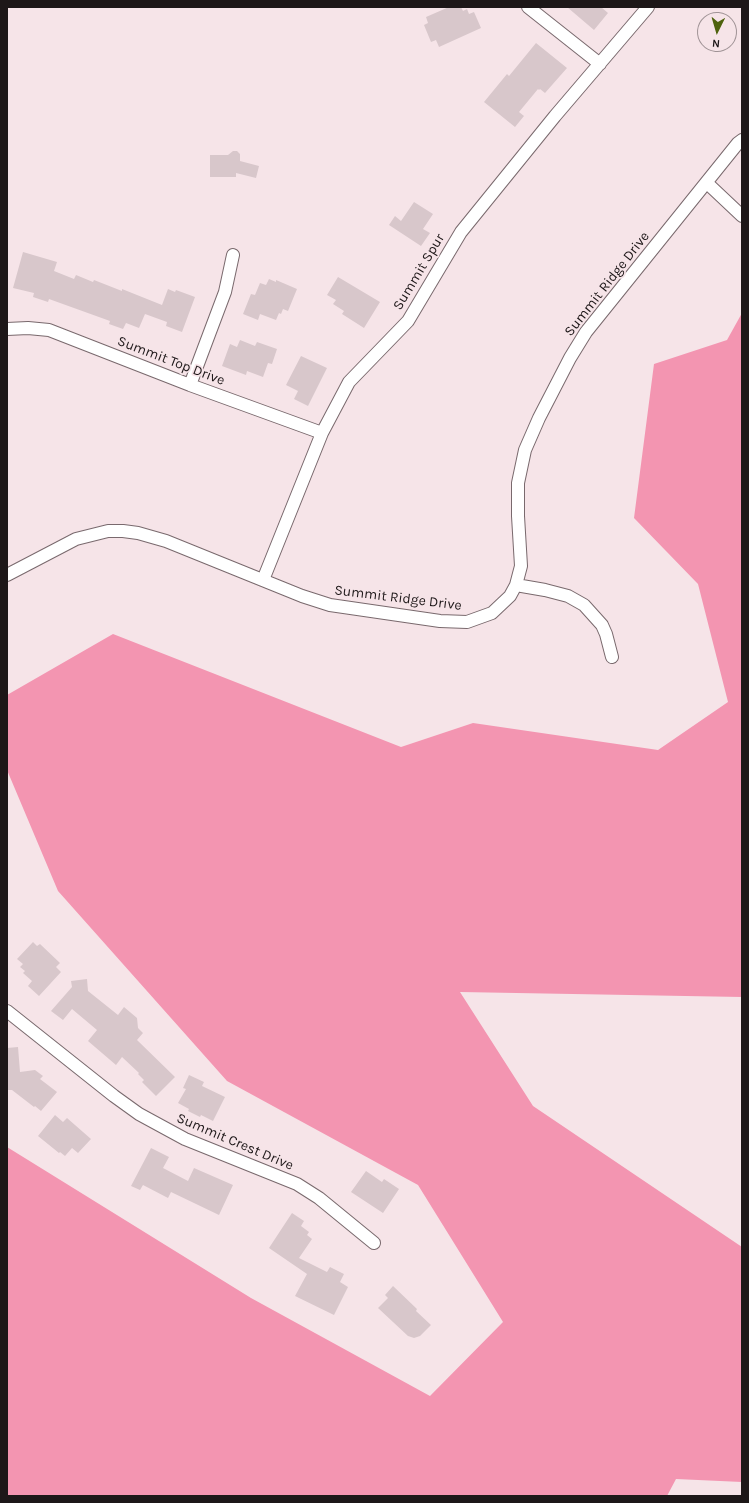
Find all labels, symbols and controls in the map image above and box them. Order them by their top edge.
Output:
north arrow [697,12,737,52]
text: N [712,37,721,50]
street label: Summit Ridge Drive [561,228,653,340]
street label: Summit Spur [390,231,448,313]
street label: Summit Top Drive [115,333,227,389]
street label: Summit Ridge Drive [333,582,463,614]
street label: Summit Crest Drive [174,1110,296,1174]

